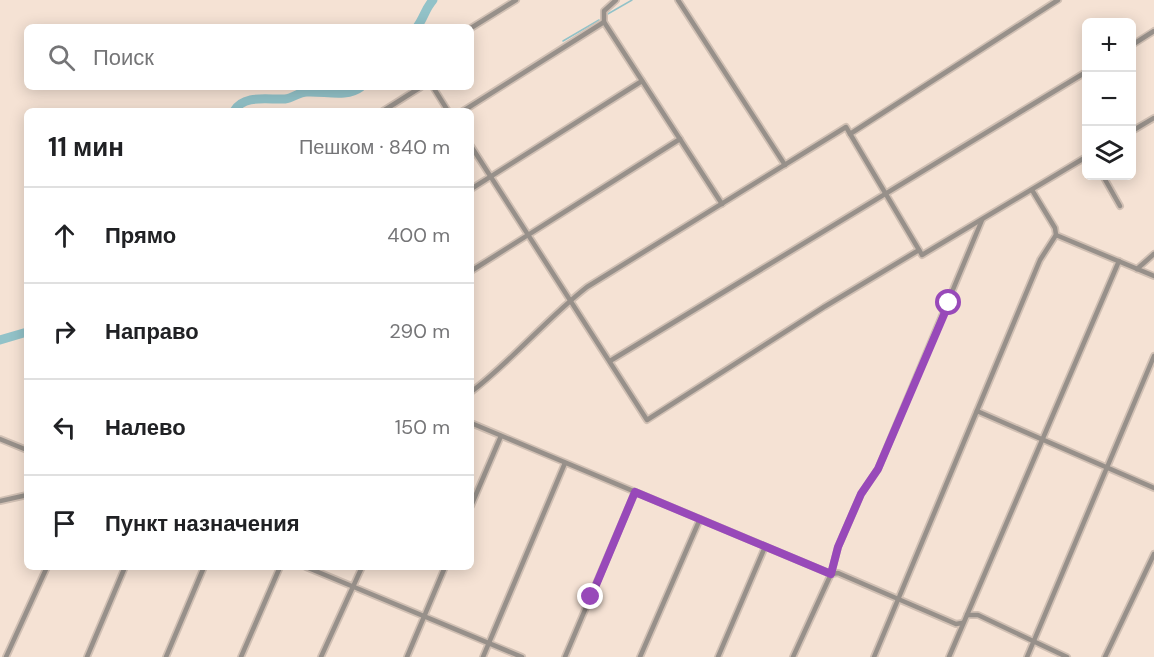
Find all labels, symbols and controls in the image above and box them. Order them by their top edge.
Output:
map controls [1082,18,1136,180]
button: + [1082,18,1136,72]
search box [24,24,474,90]
icon: search [45,41,78,74]
text: Поиск [93,43,154,72]
button: − [1082,72,1136,126]
button: layers [1082,126,1136,180]
text: 11 мин [48,130,124,164]
text: Пешком · 840 m [299,134,450,160]
icon: ahead [48,219,81,252]
text: Прямо [105,221,176,250]
text: 400 m [387,222,450,248]
route start [935,289,961,315]
icon: right [48,315,81,348]
text: Направо [105,317,199,346]
text: 290 m [389,318,450,344]
icon: left [48,411,81,444]
text: Налево [105,413,186,442]
text: 150 m [395,414,450,440]
icon: arrive [48,507,81,540]
text: Пункт назначения [105,509,300,538]
route end [577,583,603,609]

